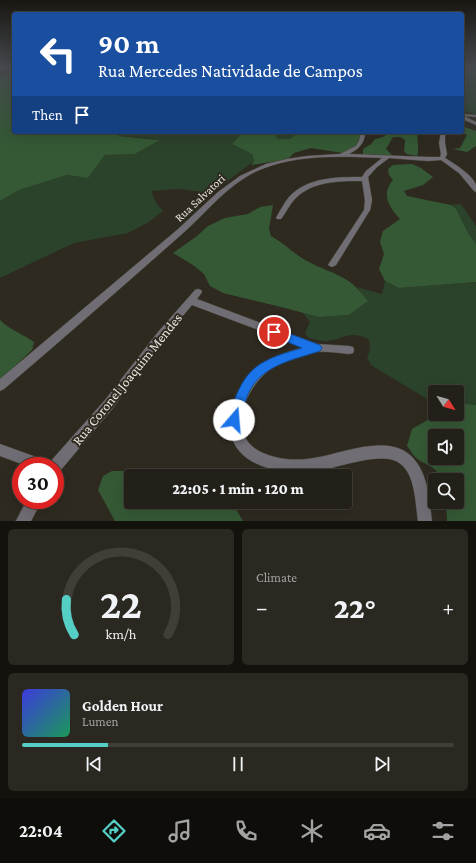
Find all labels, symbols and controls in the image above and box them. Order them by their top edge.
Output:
icon: left [32,28,84,80]
text: 90 m [98,28,159,59]
text: Rua Mercedes Natividade de Campos [98,61,363,81]
icon: arrive [71,104,93,126]
text: Then [32,107,63,123]
street label: Rua Salvatori [172,171,228,225]
street label: Rua Coronel Joaquim Mendes [69,310,185,448]
pin [257,315,291,349]
icon: arrive [263,321,285,343]
north arrow [428,385,464,421]
map controls [428,385,464,509]
position arrow [213,399,255,441]
button: sound [428,429,464,465]
speed limit sign: 30 [12,457,64,509]
button: search [428,473,464,509]
text: 22:05 · 1 min · 120 m [172,481,304,497]
text: Climate [256,570,297,585]
text: 22 [100,581,142,627]
text: 22° [334,591,376,624]
text: − [256,595,268,620]
text: + [442,595,454,620]
text: km/h [106,626,137,642]
text: Golden Hour [82,698,163,714]
text: Lumen [82,714,118,729]
icon: previous [83,753,105,775]
icon: pause [227,753,249,775]
icon: next [371,753,393,775]
icon: directions [100,817,128,845]
icon: music [166,817,194,845]
icon: phone [232,817,260,845]
icon: climate [298,817,326,845]
icon: car [363,817,391,845]
icon: filters [429,817,457,845]
text: 22:04 [19,821,63,841]

